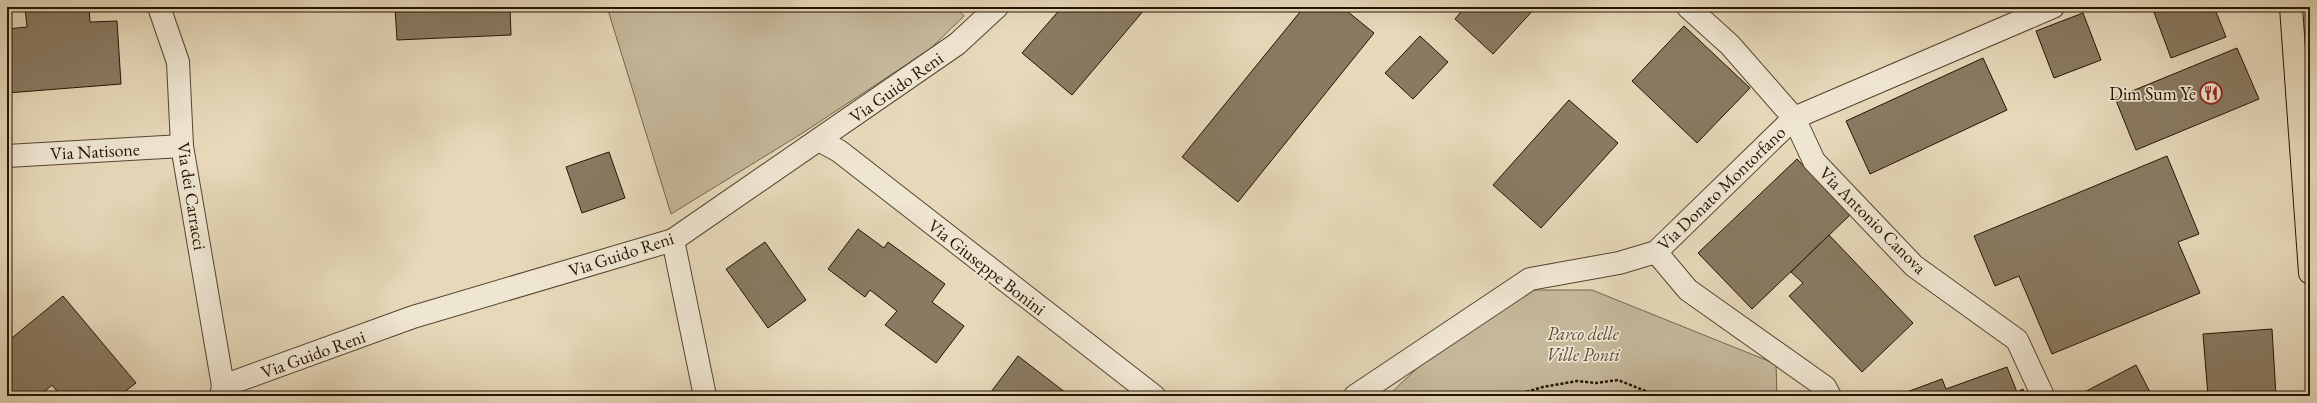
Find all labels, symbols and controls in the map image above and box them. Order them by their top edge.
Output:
street label: Via Guido Reni [845,46,948,128]
restaurant icon: Dim Sum Ye [2198,80,2224,106]
place label: Dim Sum Ye [2109,82,2196,105]
street label: Via Donato Montorfano [1652,121,1790,255]
street label: Via Natisone [50,137,140,165]
street label: Via dei Carracci [172,140,212,252]
street label: Via Antonio Canova [1814,161,1932,279]
street label: Via Giuseppe Bonini [923,214,1051,321]
street label: Via Guido Reni [565,226,677,282]
park label: Parco delle Ville Ponti [1546,322,1620,366]
street label: Via Guido Reni [258,324,369,384]

